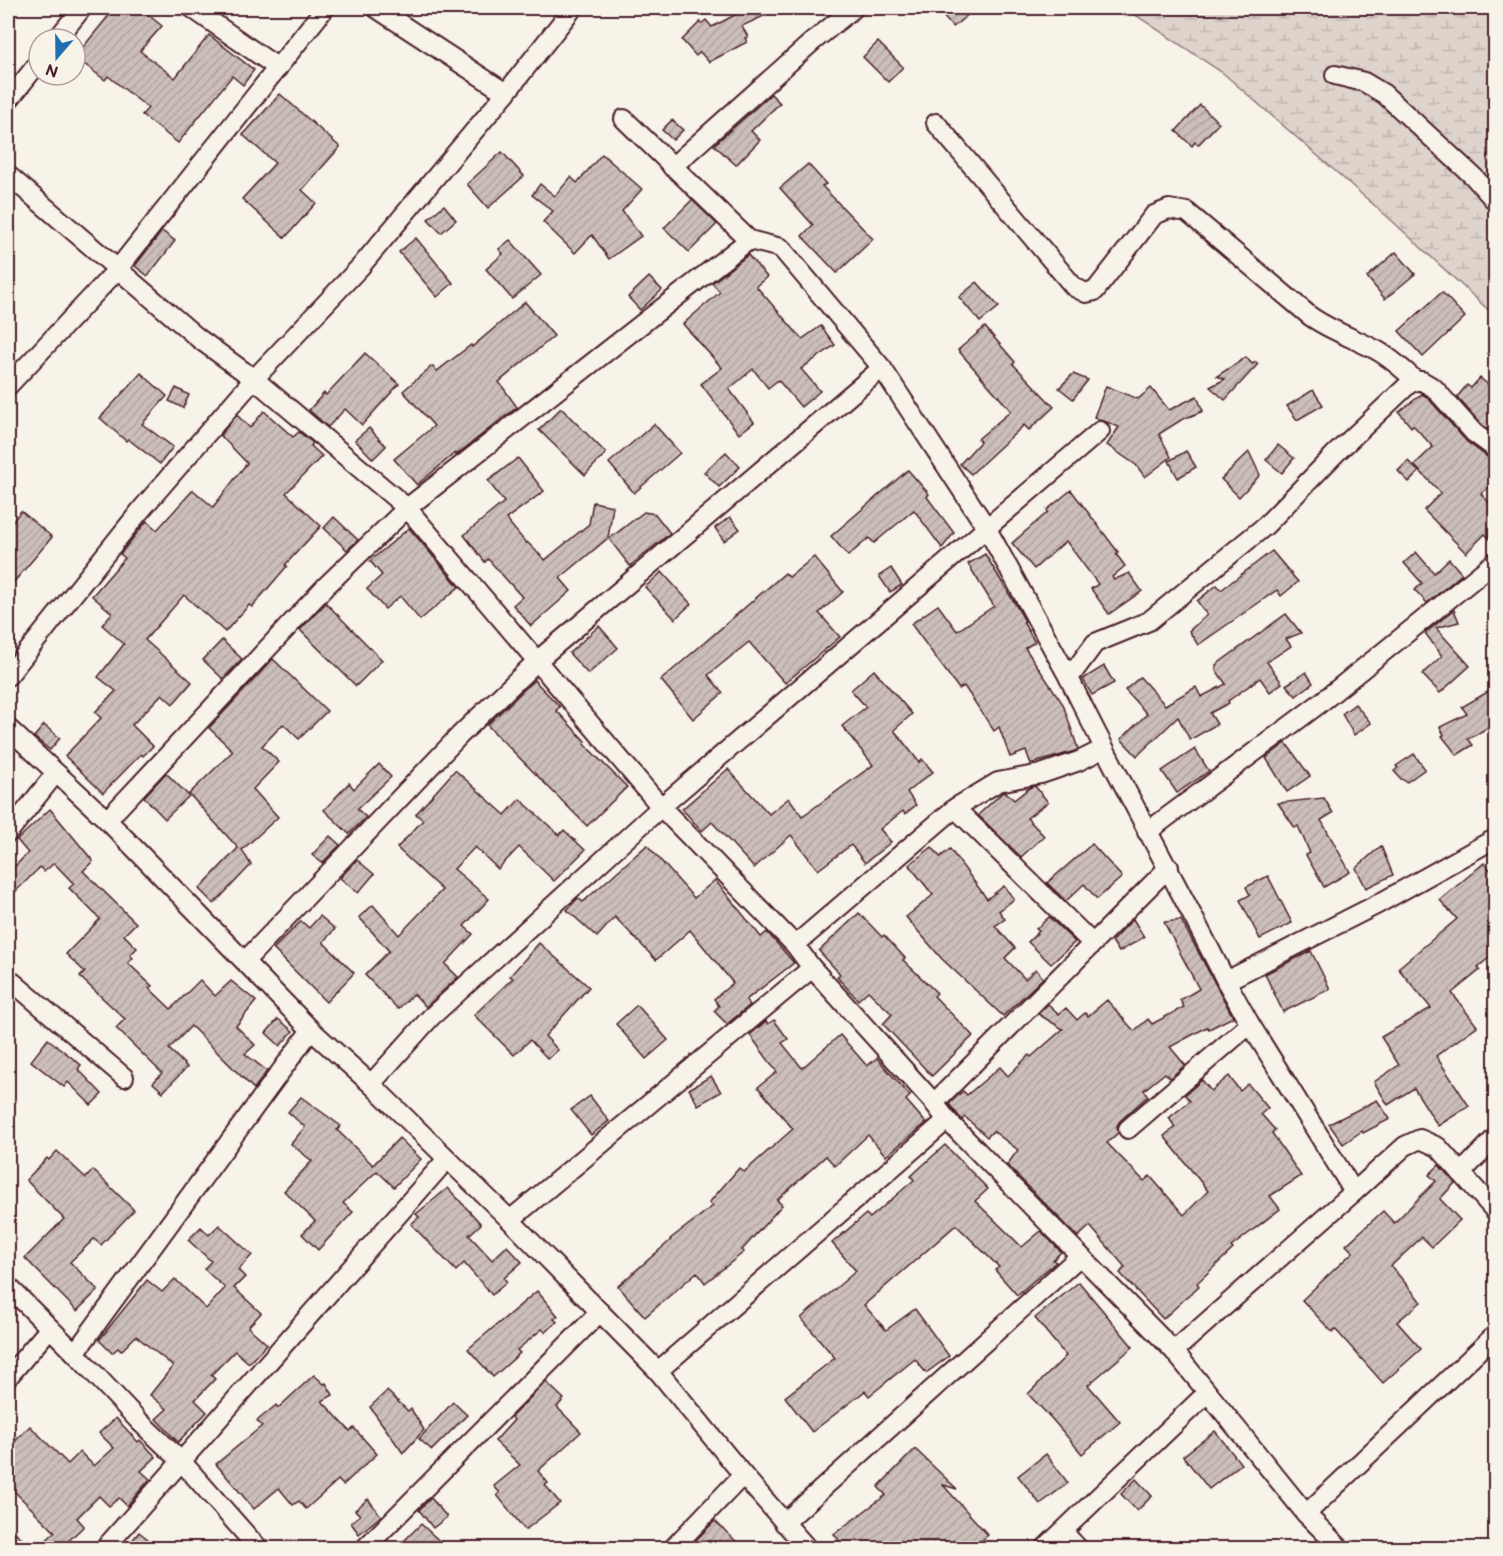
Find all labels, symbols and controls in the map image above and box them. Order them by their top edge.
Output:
north arrow [27,27,87,87]
text: N [43,59,61,81]

